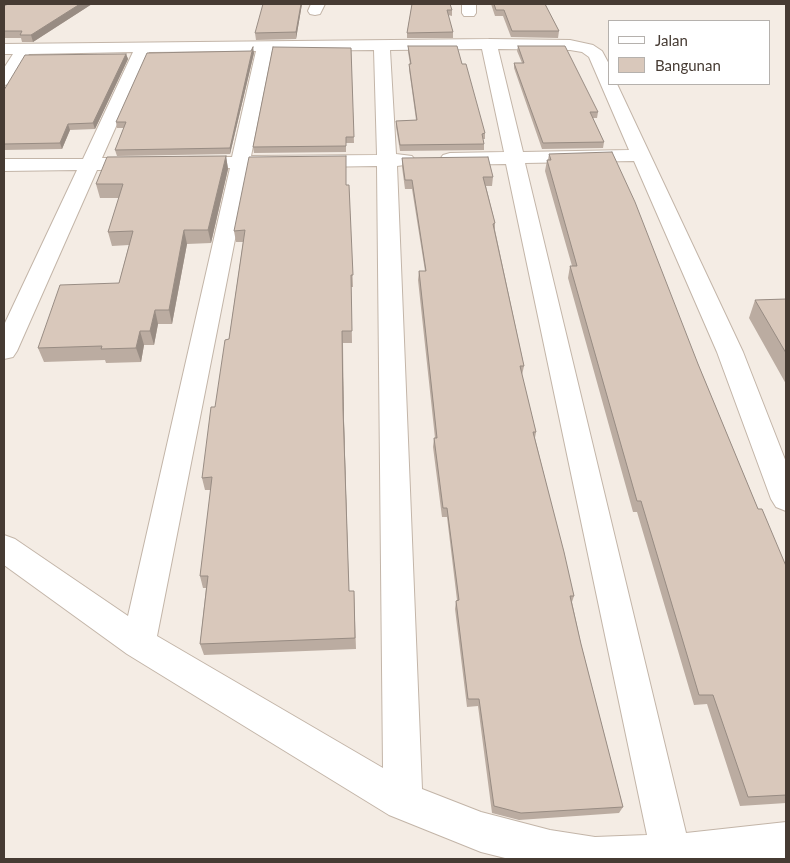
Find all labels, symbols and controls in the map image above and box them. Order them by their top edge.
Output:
legend [608,20,770,85]
text: Jalan [655,31,688,49]
text: Bangunan [655,56,721,74]

